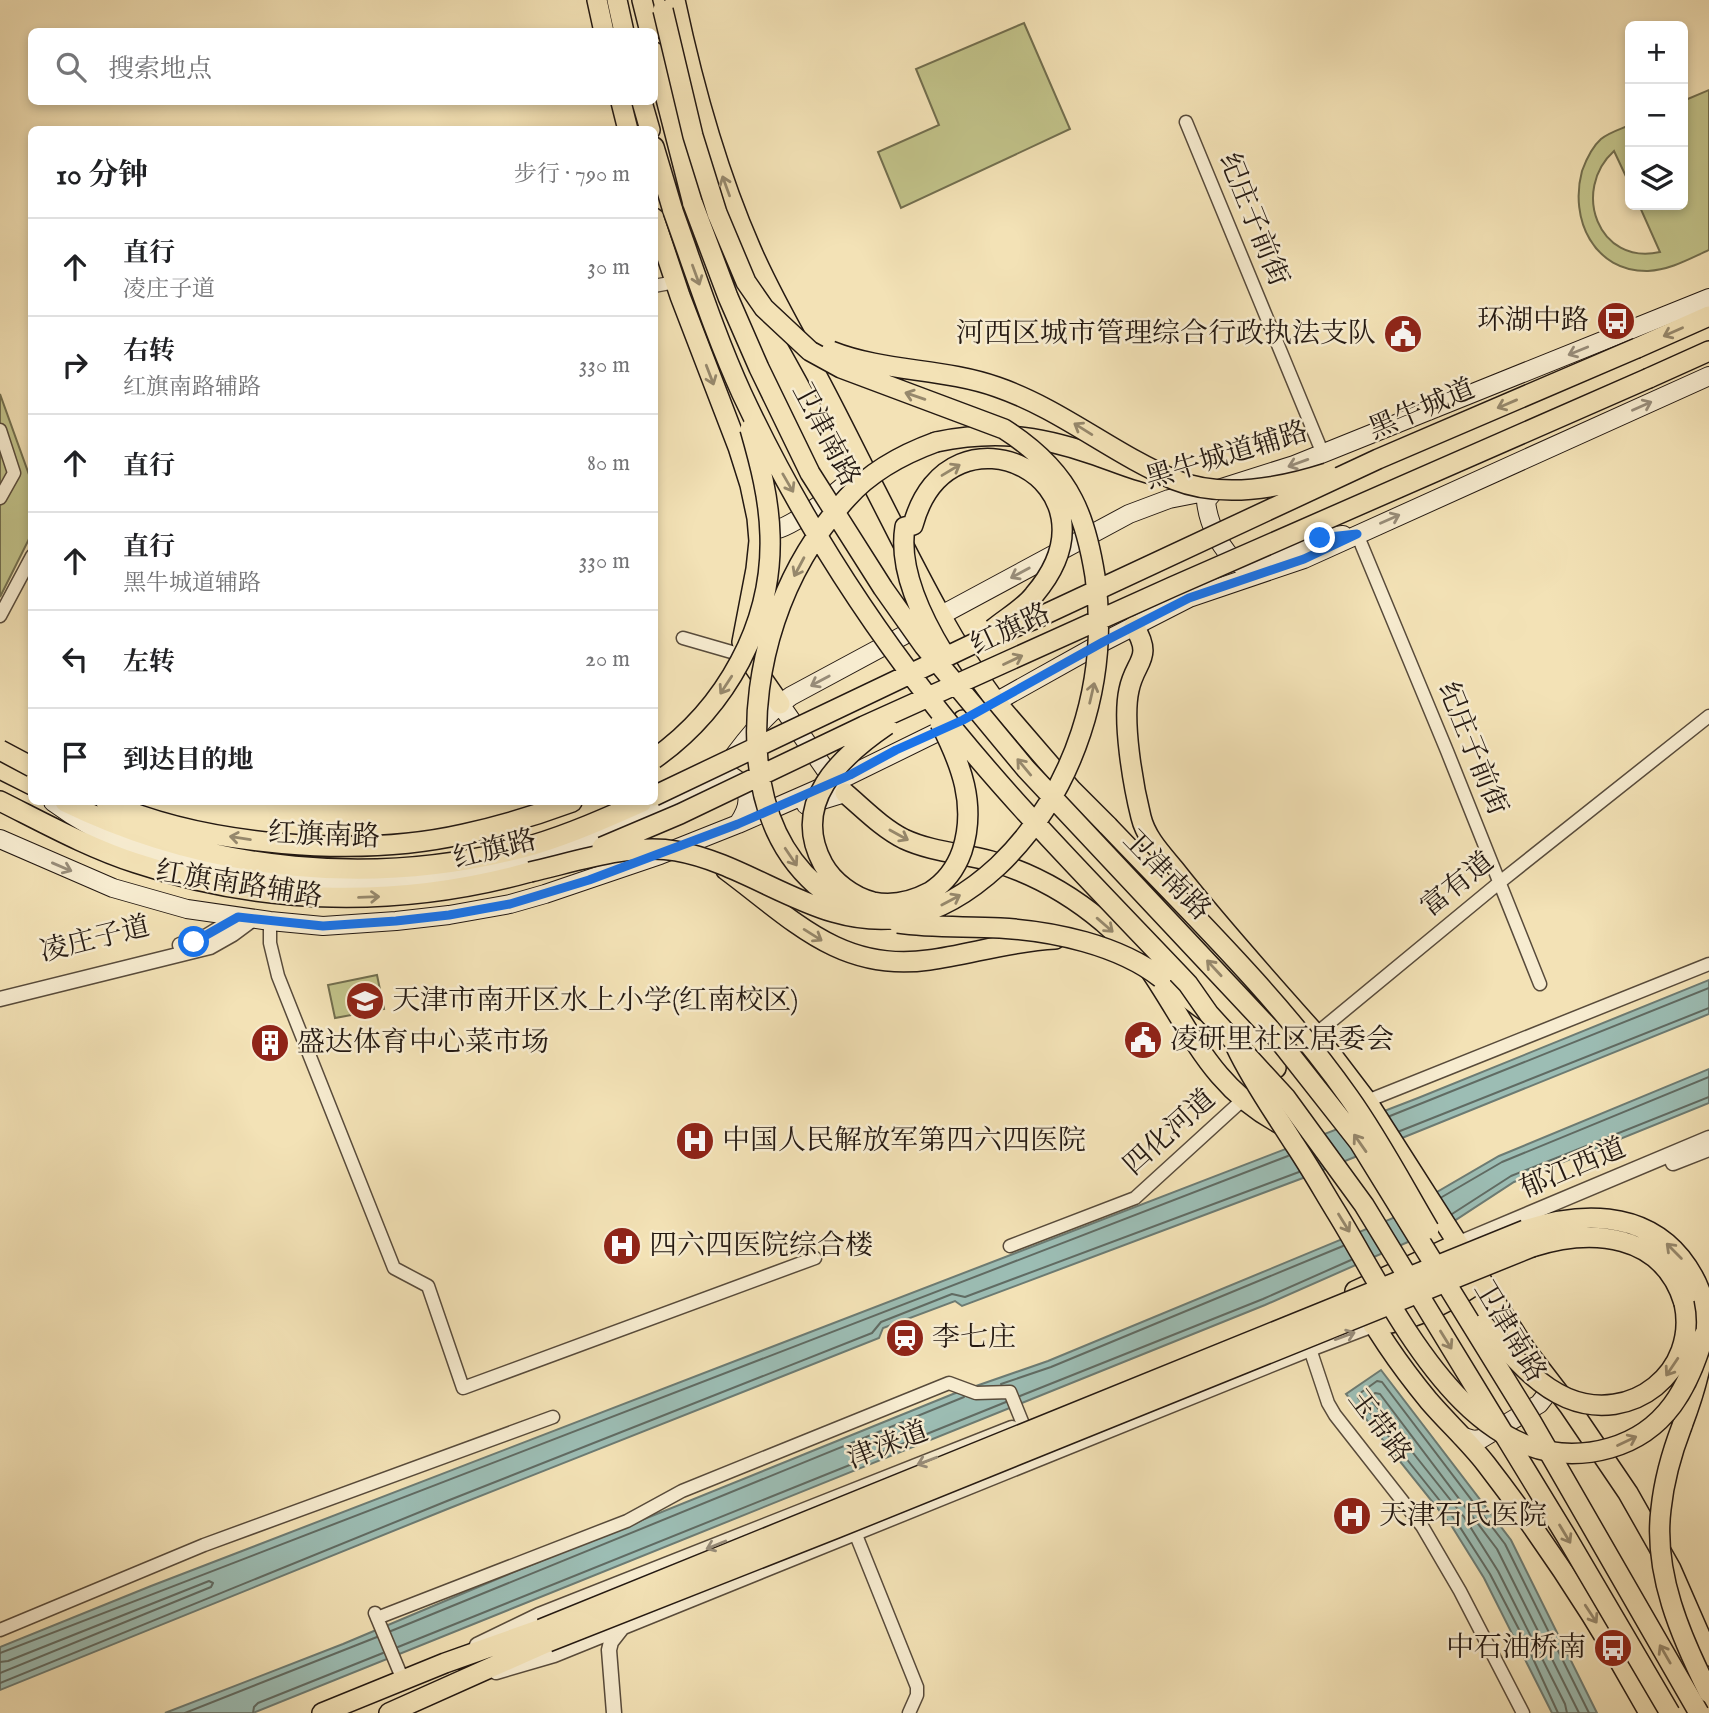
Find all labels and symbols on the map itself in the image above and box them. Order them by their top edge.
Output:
street label: 纪庄子前街 [1211,149,1295,291]
one-way arrow [719,176,731,198]
one-way arrow [691,263,703,285]
bus stop icon: 环湖中路 [1595,300,1637,342]
place label: 环湖中路 [1477,304,1589,339]
public building icon: 河西区城市管理综合行政执法支队 [1382,313,1424,355]
place label: 河西区城市管理综合行政执法支队 [956,317,1376,352]
one-way arrow [1662,326,1684,339]
one-way arrow [1567,346,1589,359]
one-way arrow [704,364,717,386]
street label: 黑牛城道 [1364,372,1480,448]
street label: 卫津南路 [783,377,867,493]
one-way arrow [905,389,927,401]
one-way arrow [1497,398,1518,411]
one-way arrow [1631,399,1652,412]
street label: 黑牛城道辅路 [1142,415,1312,497]
one-way arrow [1074,422,1094,436]
one-way arrow [1288,458,1310,470]
one-way arrow [940,463,960,477]
one-way arrow [781,472,795,492]
one-way arrow [1379,512,1400,525]
route end [1304,522,1335,553]
one-way arrow [791,556,805,577]
one-way arrow [1010,566,1031,580]
street label: 红旗路 [966,596,1056,664]
one-way arrow [1002,653,1023,666]
one-way arrow [810,674,830,688]
one-way arrow [719,675,734,694]
street label: 纪庄子前街 [1430,678,1514,820]
one-way arrow [1086,682,1100,705]
one-way arrow [1016,759,1032,777]
street label: 红旗南路 [267,817,381,855]
street label: 红旗路 [450,823,540,877]
street label: 卫津南路 [1115,824,1217,928]
one-way arrow [888,829,909,842]
one-way arrow [229,831,252,844]
street label: 富有道 [1414,845,1502,925]
one-way arrow [784,847,798,867]
street label: 红旗南路辅路 [153,855,325,915]
one-way arrow [51,861,72,874]
one-way arrow [357,890,380,904]
one-way arrow [940,893,960,907]
street label: 凌庄子道 [36,909,154,971]
one-way arrow [1095,917,1113,933]
route start [178,926,209,957]
one-way arrow [803,929,823,943]
one-way arrow [1206,960,1223,977]
school or university icon: 天津市南开区水上小学(红南校区) [344,980,386,1022]
place label: 天津市南开区水上小学(红南校区) [392,984,798,1019]
public building icon: 凌研里社区居委会 [1122,1019,1164,1061]
building icon: 盛达体育中心菜市场 [249,1022,291,1064]
place label: 凌研里社区居委会 [1170,1023,1394,1058]
place label: 盛达体育中心菜市场 [297,1026,549,1061]
street label: 四化河道 [1117,1083,1223,1183]
hospital icon: 中国人民解放军第四六四医院 [674,1120,716,1162]
place label: 中国人民解放军第四六四医院 [722,1124,1086,1159]
street label: 郁江西道 [1515,1131,1631,1207]
one-way arrow [1353,1134,1367,1153]
one-way arrow [1337,1213,1351,1233]
hospital icon: 四六四医院综合楼 [601,1225,643,1267]
place label: 四六四医院综合楼 [649,1229,873,1264]
one-way arrow [1666,1243,1683,1260]
street label: 卫津南路 [1465,1275,1553,1389]
station icon: 李七庄 [884,1317,926,1359]
place label: 李七庄 [932,1321,1016,1356]
one-way arrow [1333,1329,1355,1341]
one-way arrow [1439,1330,1453,1350]
one-way arrow [1665,1357,1679,1377]
street label: 玉带路 [1340,1383,1418,1471]
street label: 津涞道 [843,1415,933,1477]
one-way arrow [1616,1434,1637,1448]
one-way arrow [917,1455,939,1468]
hospital icon: 天津石氏医院 [1331,1495,1373,1537]
place label: 天津石氏医院 [1379,1499,1547,1534]
one-way arrow [1558,1524,1572,1544]
one-way arrow [705,1539,727,1552]
one-way arrow [1584,1604,1598,1623]
bus stop icon: 中石油桥南 [1592,1627,1634,1669]
place label: 中石油桥南 [1446,1631,1586,1666]
one-way arrow [1657,1644,1671,1664]

